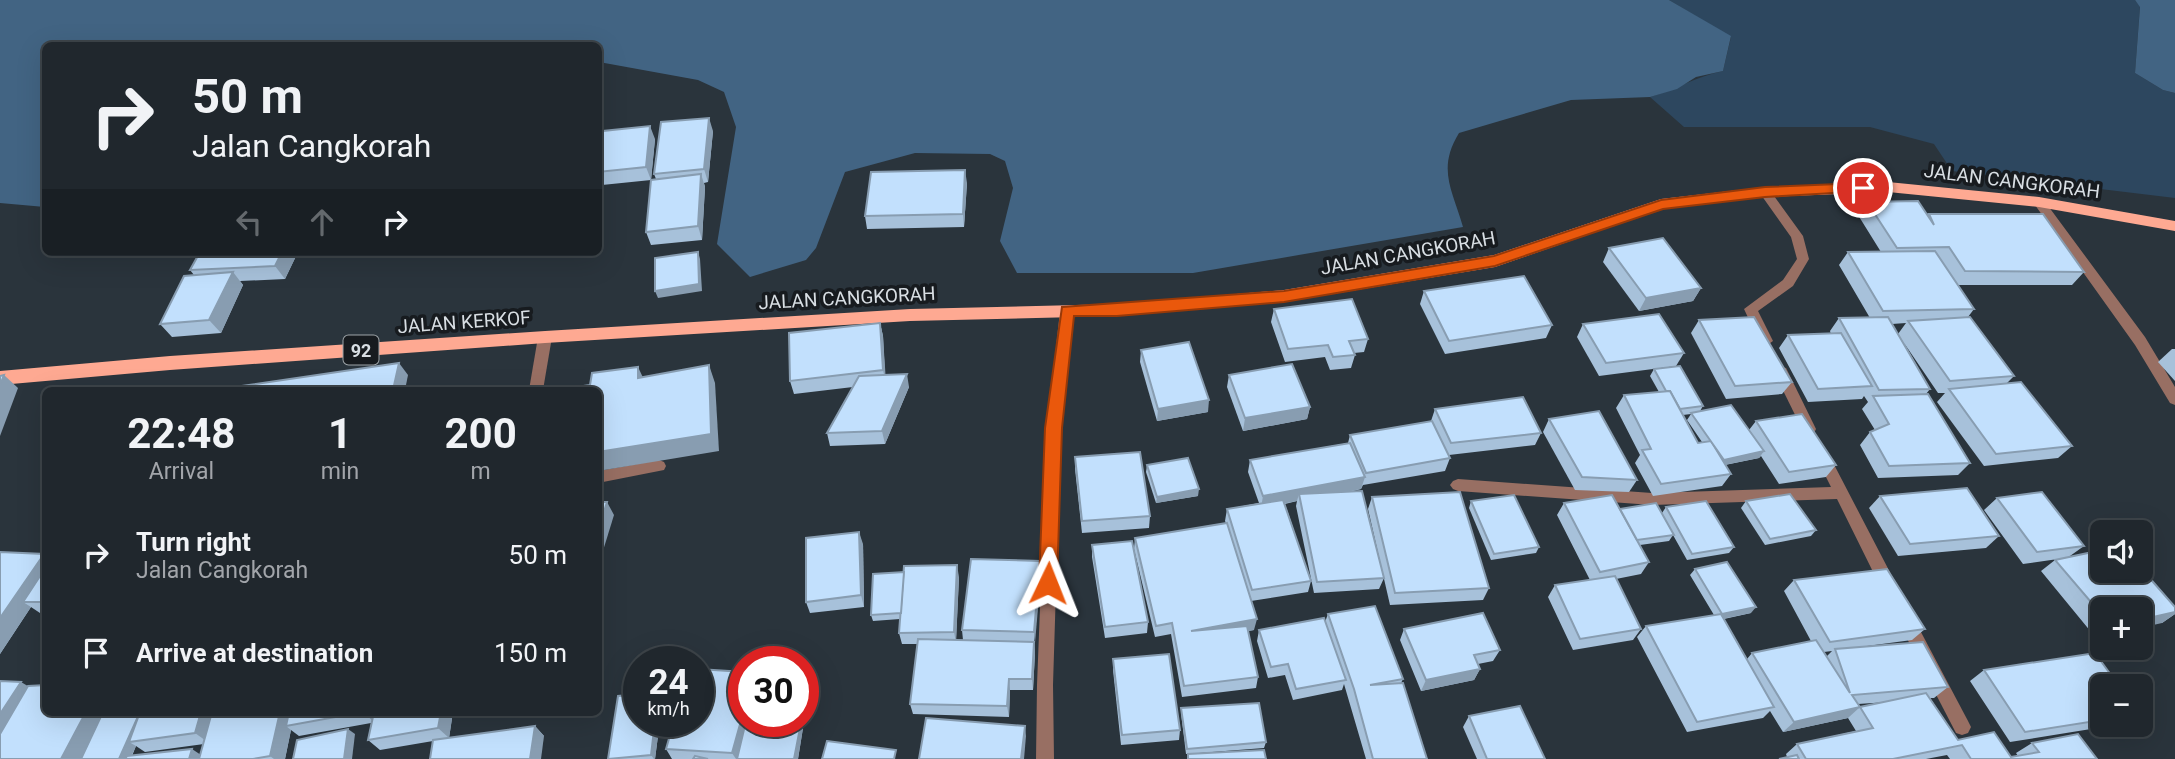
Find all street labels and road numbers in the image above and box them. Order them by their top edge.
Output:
street label: JALAN CANGKORAH [1923,159,2101,203]
street label: JALAN CANGKORAH [1319,226,1497,280]
street label: JALAN CANGKORAH [758,282,936,314]
street label: JALAN KERKOF [397,306,531,338]
road number: 92 [344,336,378,364]

